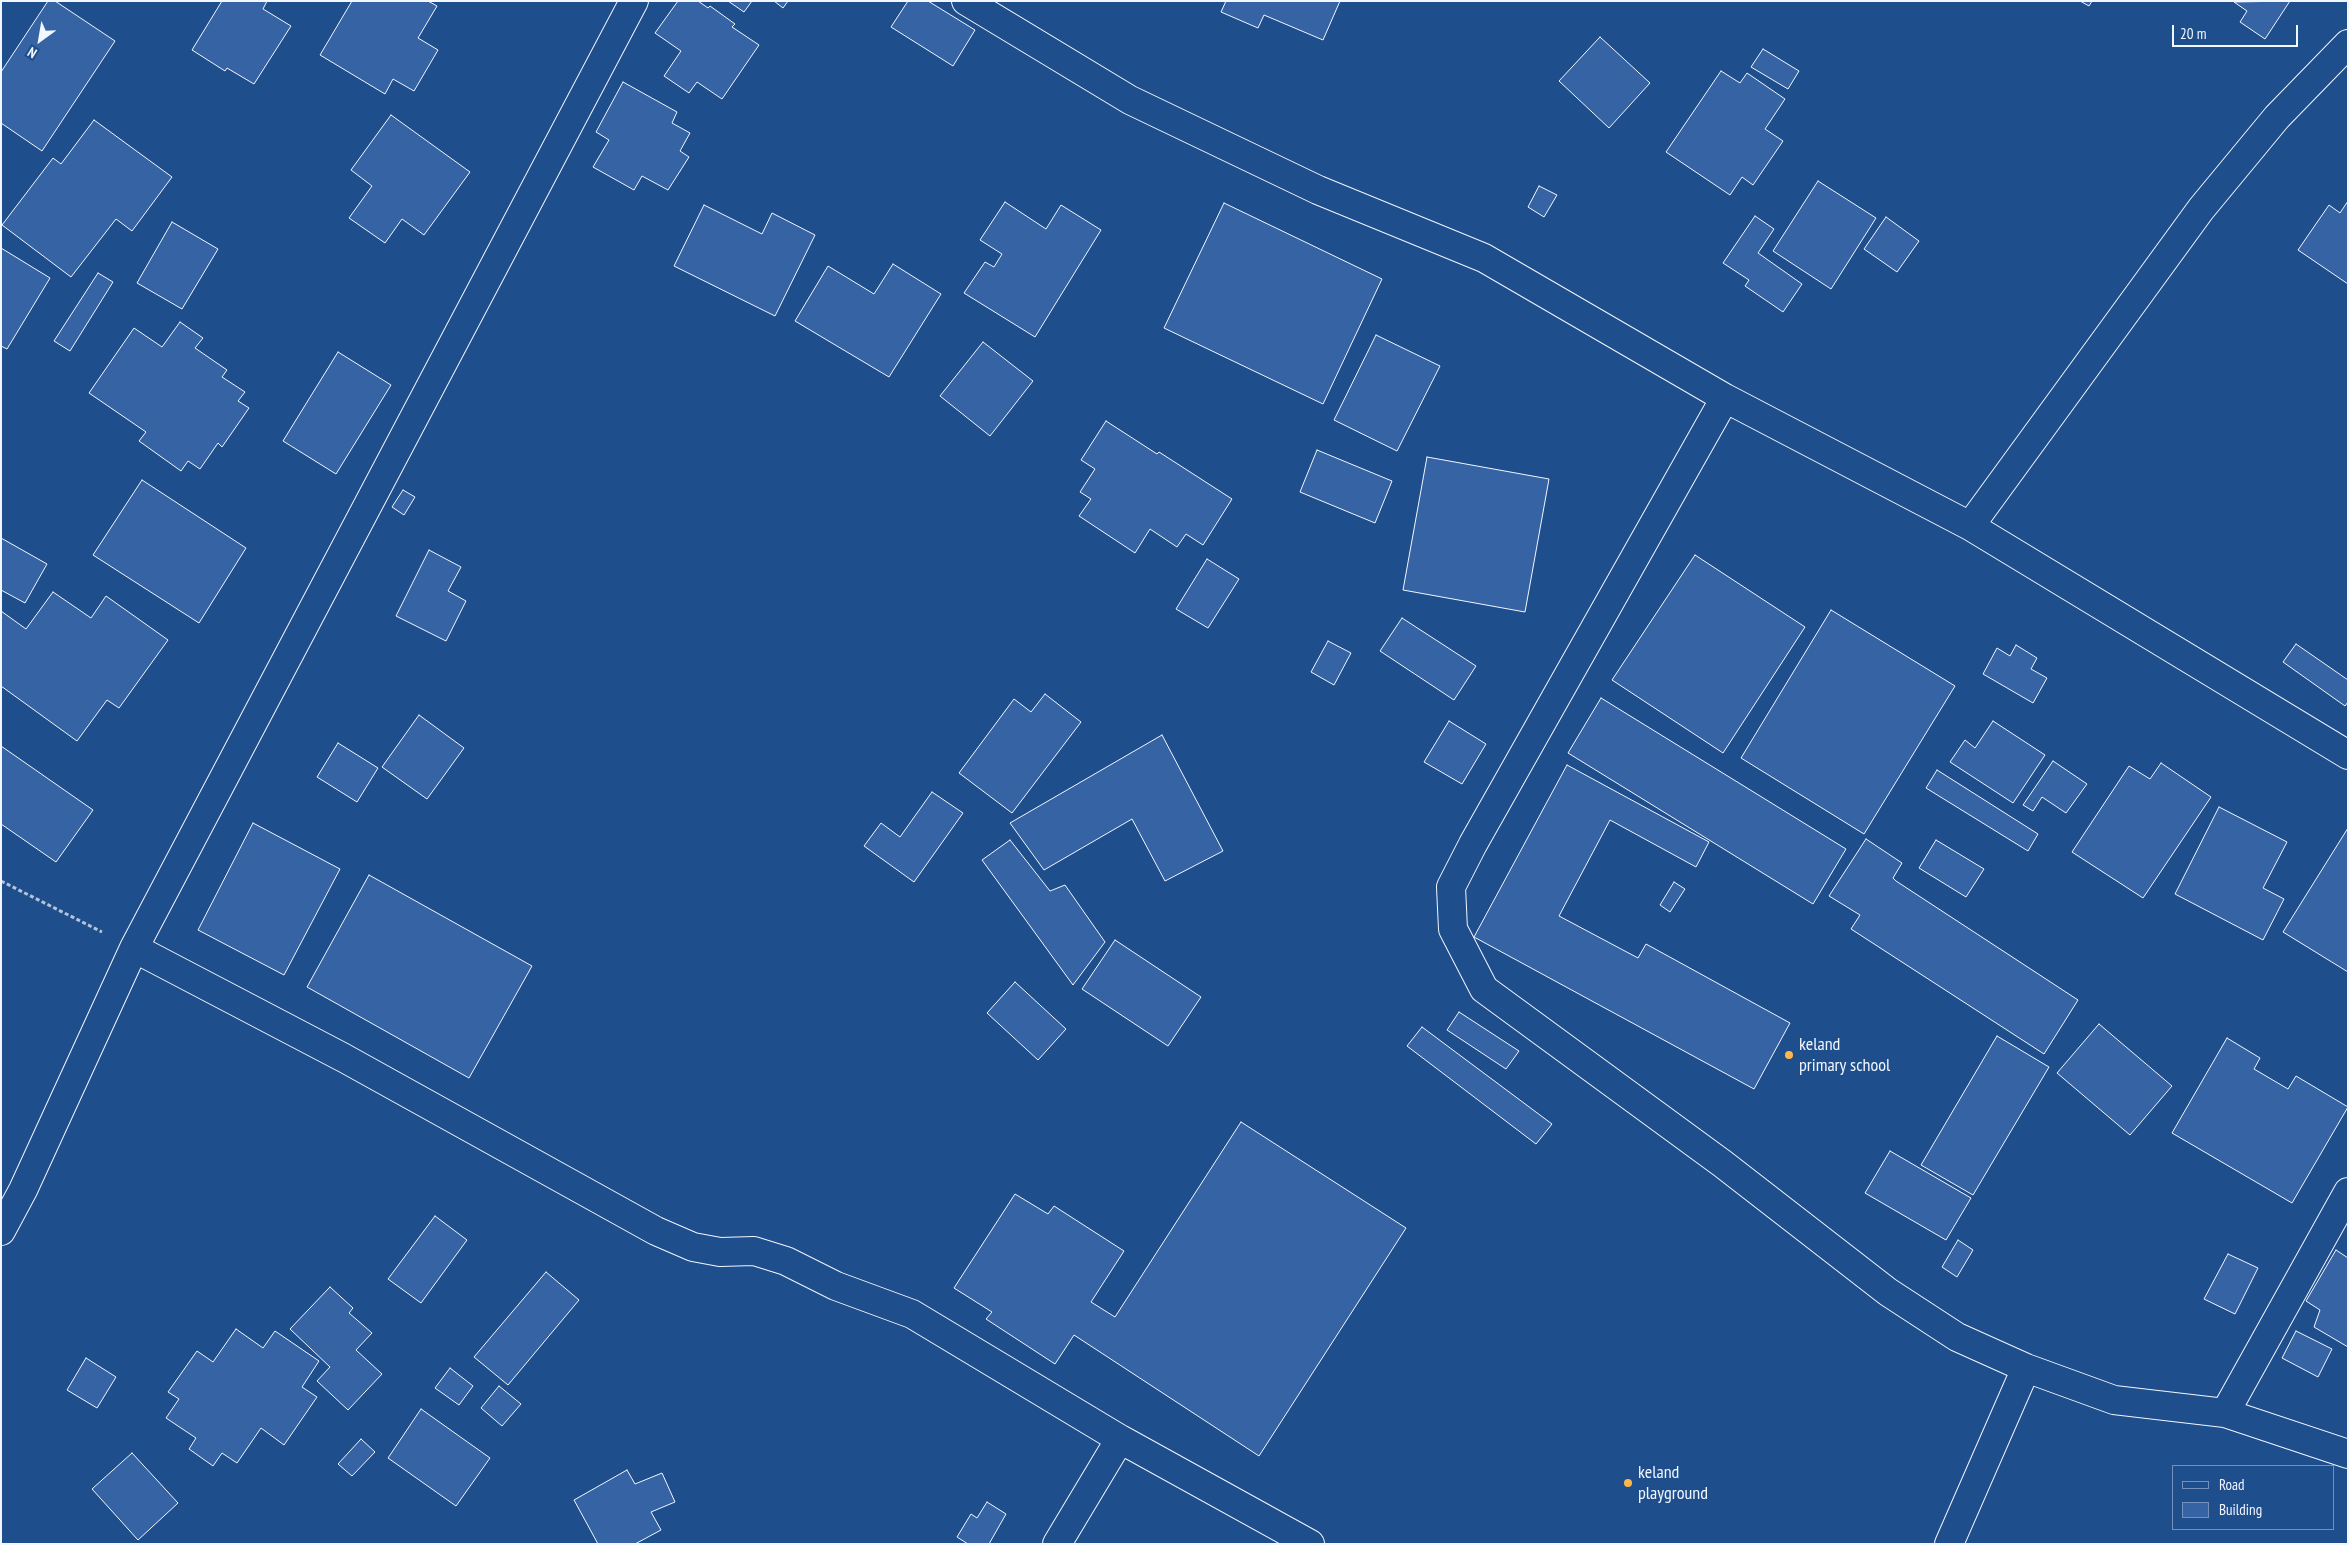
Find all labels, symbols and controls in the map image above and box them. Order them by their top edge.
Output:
north arrow [15,15,65,65]
scale bar [2174,15,2300,47]
text: 20 m [2180,24,2206,43]
text: N [24,43,40,62]
place label: keland primary school [1799,1034,1890,1076]
marker: keland primary school [1783,1049,1795,1061]
place label: keland playground [1638,1462,1708,1505]
legend [2172,1465,2334,1530]
text: Road [2219,1475,2245,1494]
marker: keland playground [1622,1477,1634,1489]
text: Building [2219,1500,2262,1519]

